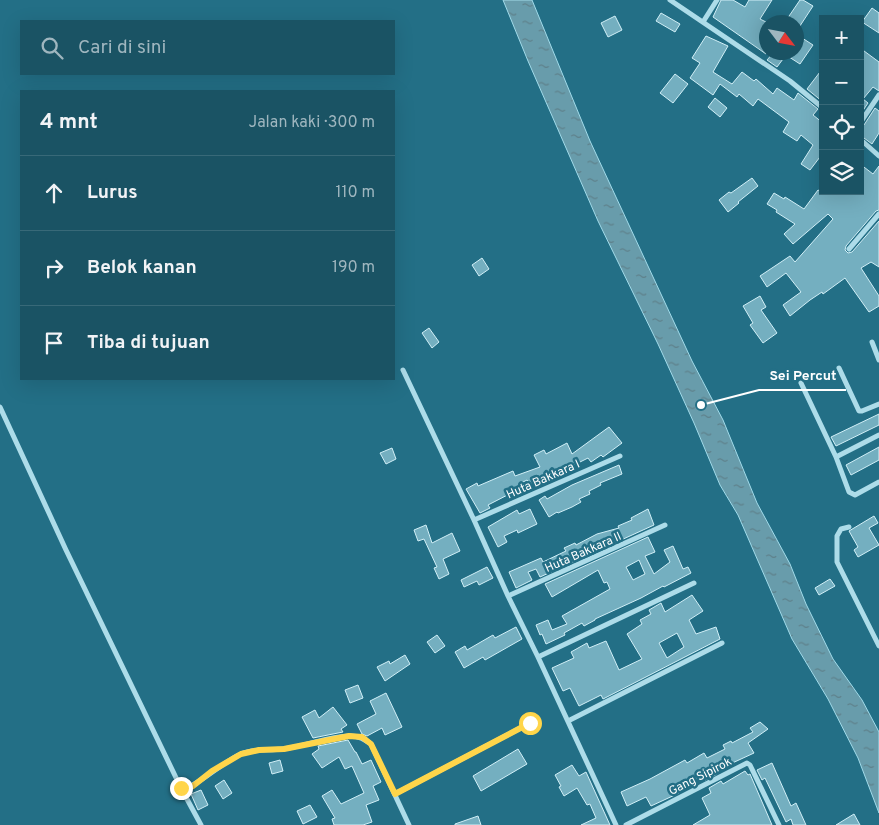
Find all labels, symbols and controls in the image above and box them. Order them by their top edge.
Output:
north arrow [759,15,804,60]
map controls [819,15,864,195]
button: + [819,15,864,60]
search box [20,20,395,75]
icon: search [38,34,66,62]
text: Cari di sini [78,36,166,60]
button: − [819,60,864,105]
button: locate [819,105,864,150]
text: 4 mnt [40,109,98,136]
text: Jalan kaki · 300 m [248,113,375,133]
button: layers [819,150,864,195]
icon: ahead [40,179,68,207]
text: Lurus [87,181,138,205]
text: 110 m [335,183,375,203]
icon: right [40,254,68,282]
text: Belok kanan [87,256,197,280]
text: 190 m [332,258,375,278]
icon: arrive [40,329,68,357]
text: Tiba di tujuan [87,331,210,355]
callout: Sei Percut [759,361,846,390]
text: Sei Percut [770,368,836,385]
street label: Huta Bakkara I [504,457,583,503]
street label: Huta Bakkara II [543,529,624,577]
route start [519,712,542,735]
street label: Gang Sipirok [666,754,735,800]
route end [170,777,193,800]

